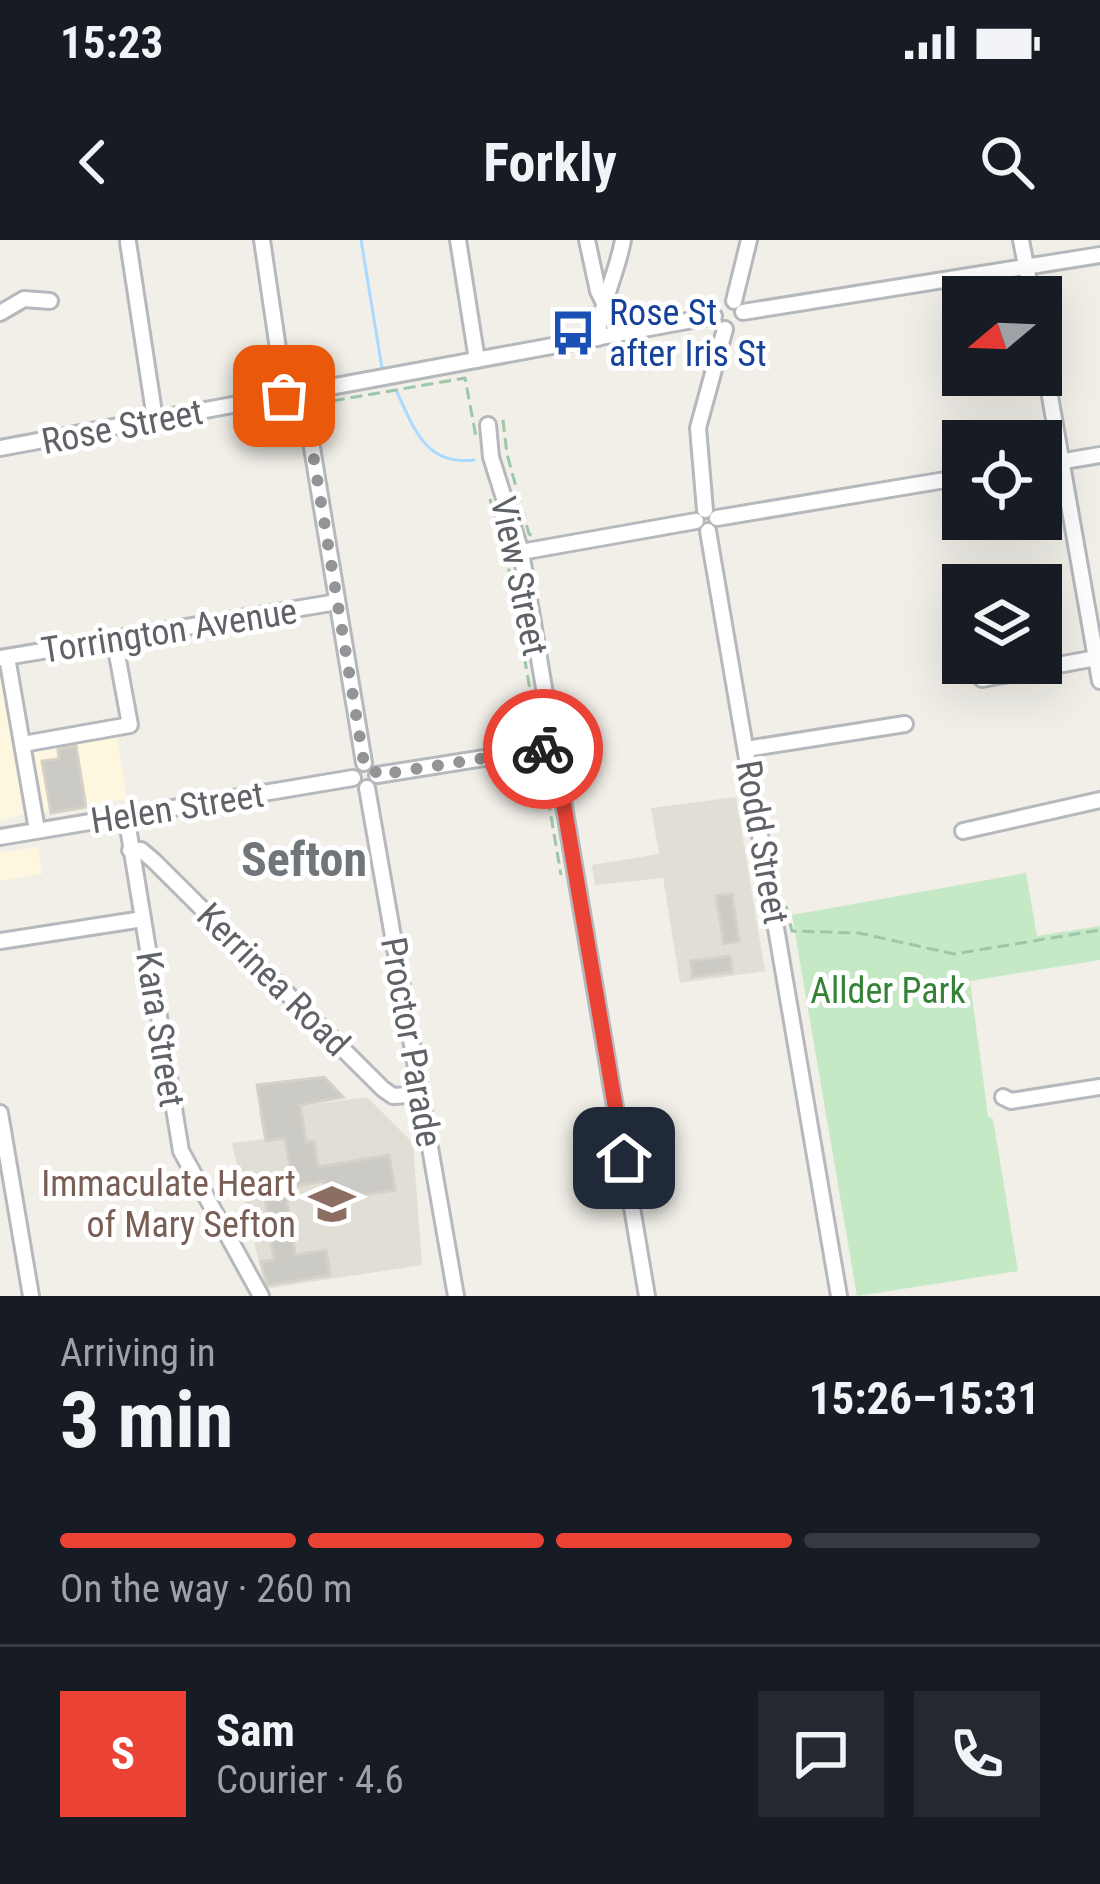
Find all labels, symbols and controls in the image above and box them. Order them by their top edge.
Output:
text: 15:23 [60,16,163,69]
icon: back [60,129,126,195]
icon: search [974,129,1040,195]
text: Forkly [483,131,617,194]
north arrow [942,276,1062,396]
map controls [942,276,1062,684]
place label: Rose St after Iris St [609,292,767,375]
bus stop icon: Rose St after Iris St [548,308,598,358]
pin [233,345,335,447]
icon: bag [251,363,317,429]
street label: Rose Street [38,391,206,463]
button: locate [942,420,1062,540]
street label: View Street [482,493,556,659]
button: layers [942,564,1062,684]
street label: Torrington Avenue [38,590,300,672]
courier [483,689,603,809]
icon: bike [510,716,576,782]
street label: Rodd Street [727,757,797,927]
street label: Helen Street [88,774,267,842]
district label: Sefton [241,831,367,888]
street label: Kerrinea Road [188,895,358,1065]
street label: Proctor Parade [372,934,450,1150]
street label: Kara Street [127,948,193,1110]
park label: Allder Park [810,970,966,1012]
pin [573,1107,675,1209]
icon: home [591,1125,657,1191]
place label: Immaculate Heart of Mary Sefton [41,1163,296,1246]
school or university icon: Immaculate Heart of Mary Sefton [307,1179,357,1229]
text: Arriving in [60,1330,216,1376]
text: 15:26–15:31 [809,1372,1040,1425]
text: 3 min [60,1375,233,1466]
text: On the way · 260 m [60,1566,352,1612]
button: chat [758,1691,884,1817]
button: phone [914,1691,1040,1817]
text: Sam [216,1704,295,1757]
text: S [111,1727,135,1780]
text: Courier · 4.6 [216,1757,404,1803]

